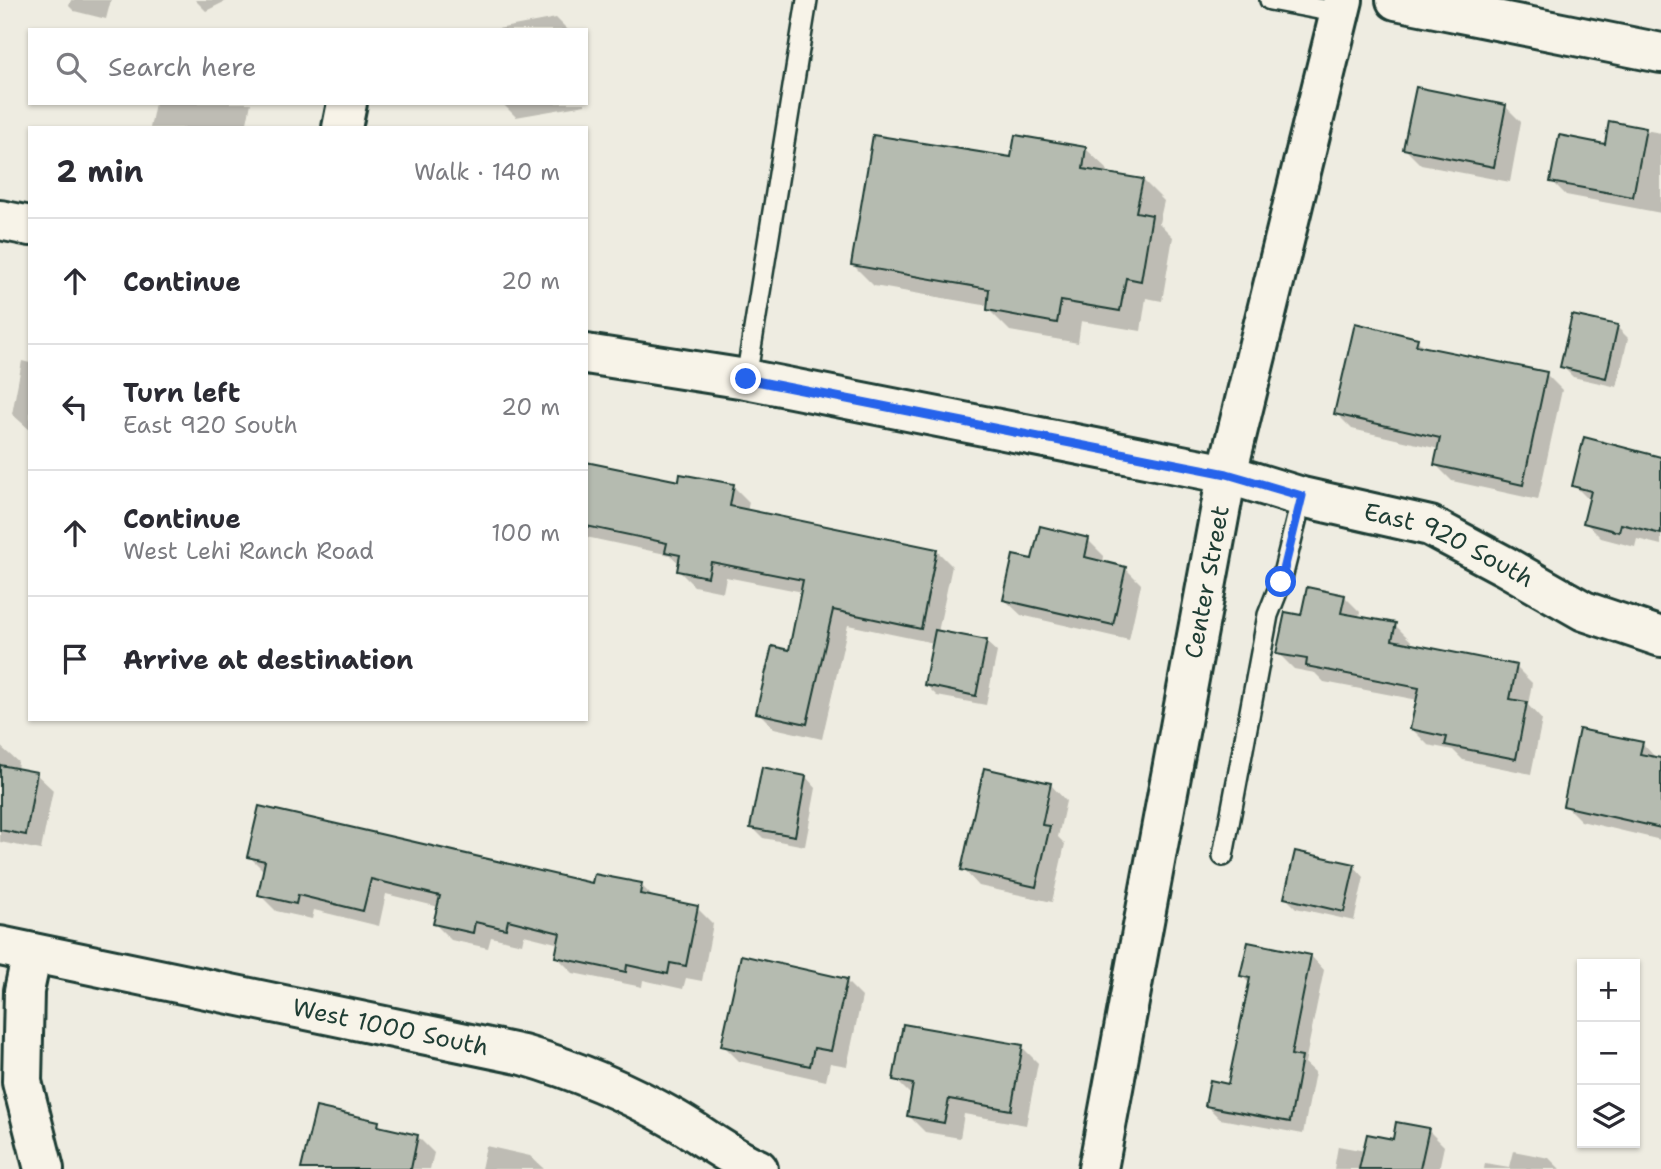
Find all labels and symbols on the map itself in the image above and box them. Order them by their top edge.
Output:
route end [730,363,761,394]
street label: East 920 South [1361,496,1539,595]
street label: Center Street [1177,503,1237,661]
route start [1265,566,1296,597]
street label: West 1000 South [290,991,492,1063]

